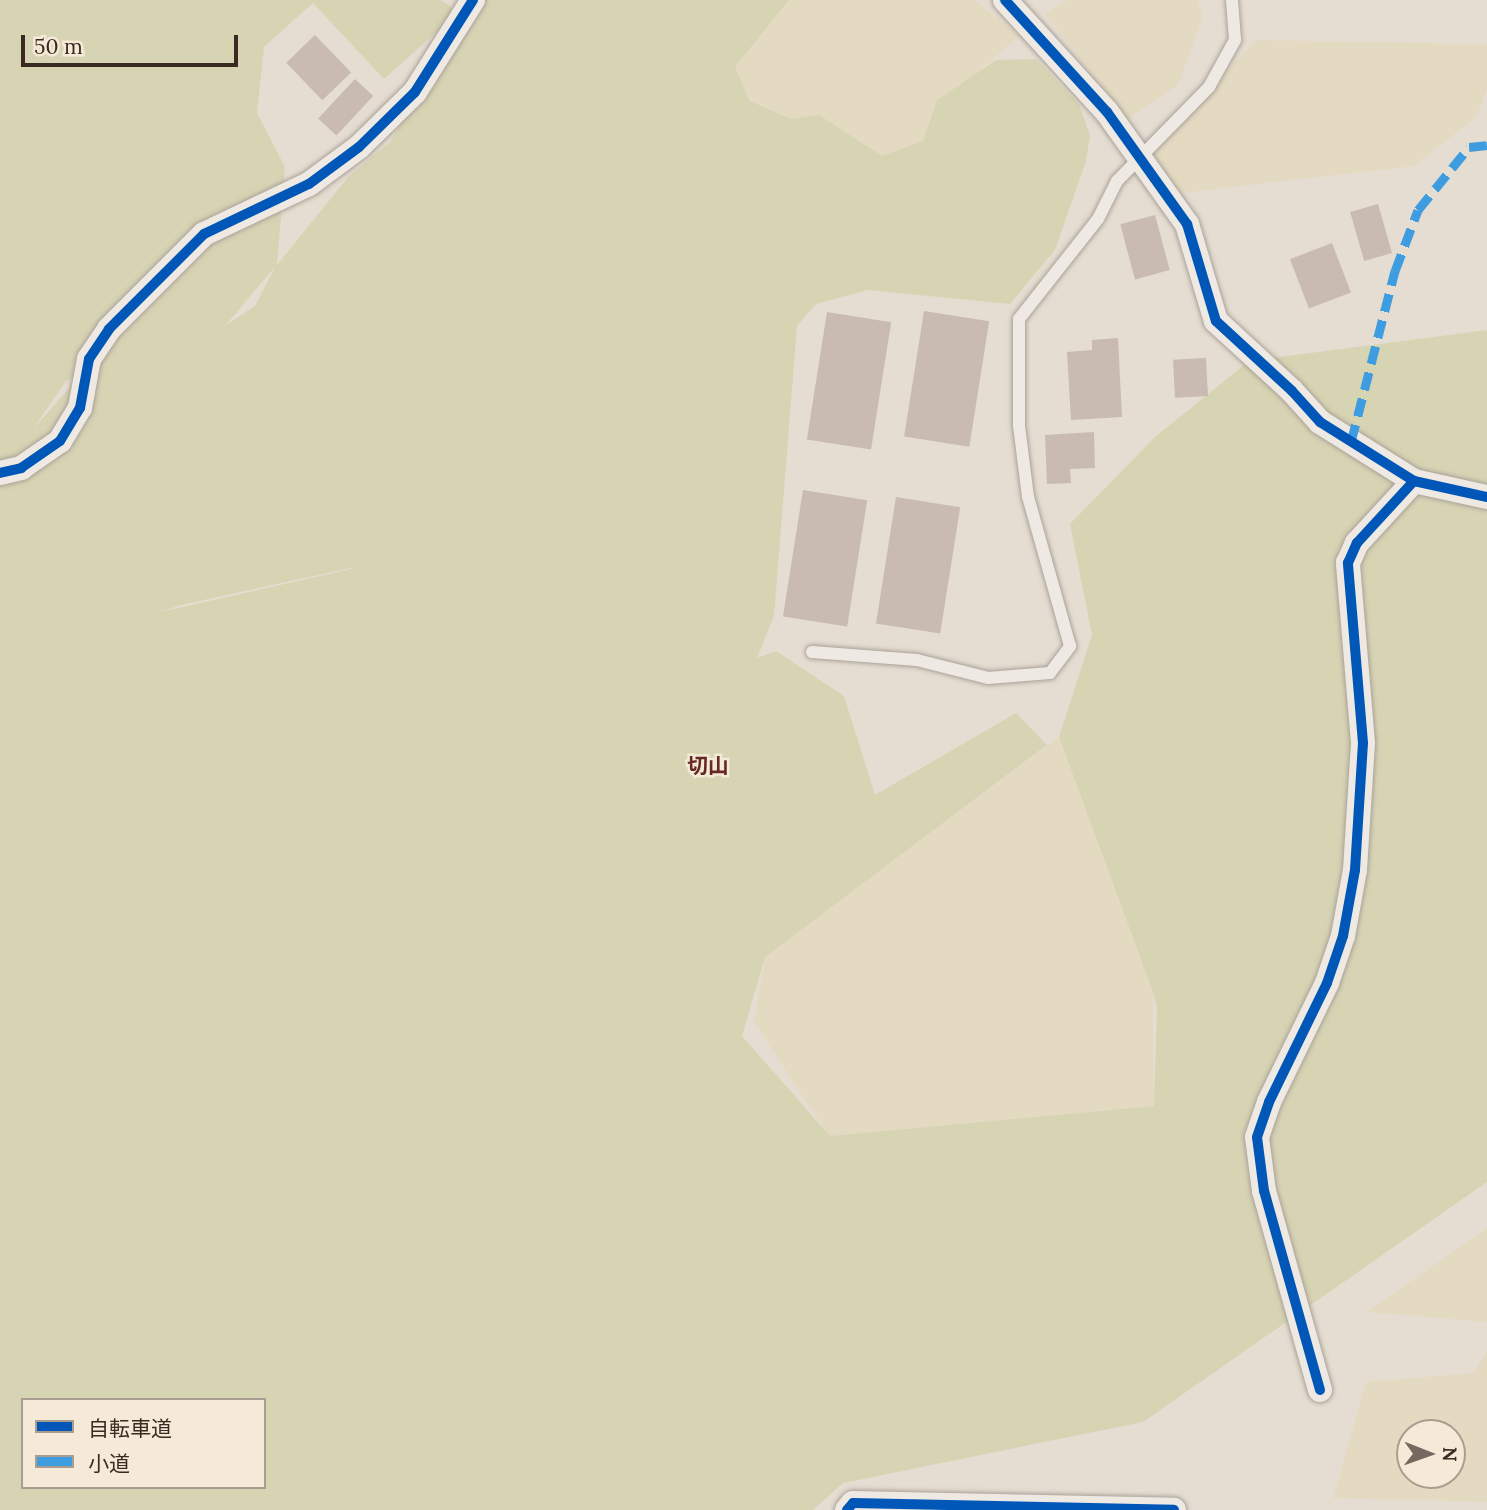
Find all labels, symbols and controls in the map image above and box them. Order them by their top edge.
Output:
scale bar [24,21,242,65]
text: 50 m [34,33,83,60]
district label: 切山 [687,753,729,779]
legend [21,1398,266,1489]
text: 自転車道 [88,1415,172,1442]
north arrow [1396,1419,1466,1489]
text: N [1438,1447,1462,1462]
text: 小道 [88,1450,130,1477]

